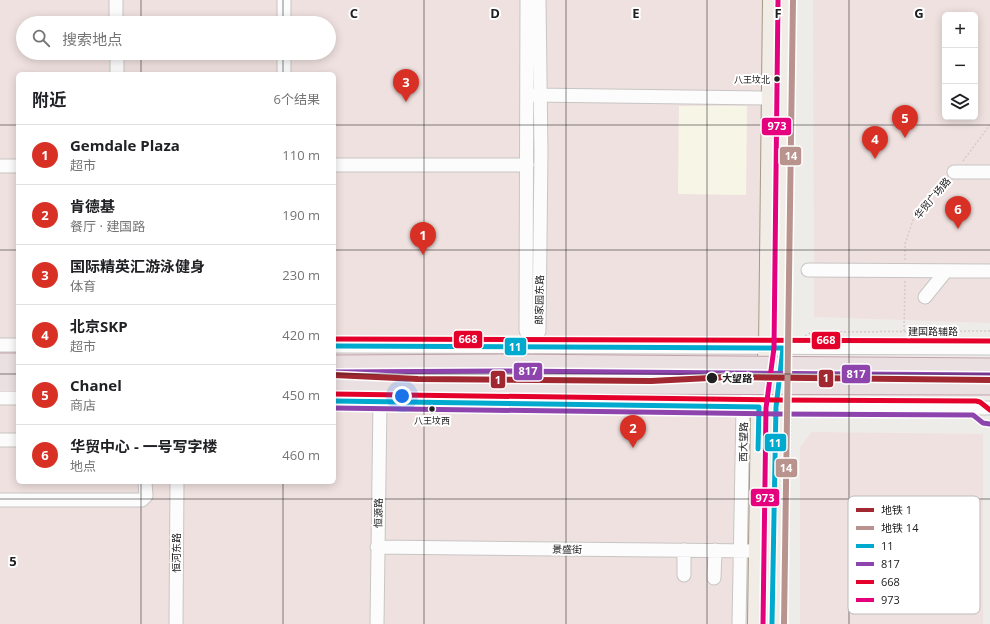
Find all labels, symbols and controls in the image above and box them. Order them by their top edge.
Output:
text: C [350,4,358,22]
text: D [490,4,500,22]
text: E [632,4,640,22]
text: F [774,4,782,22]
text: G [914,4,924,22]
map controls [942,12,978,120]
button: + [942,12,978,48]
search box [16,16,336,60]
icon: search [30,27,52,49]
text: 搜索地点 [62,29,122,49]
button: − [942,48,978,84]
pin: 3 [393,69,419,102]
place label: 八王坟北 [734,73,770,86]
marker: 八王坟北 [772,74,782,84]
button: layers [942,84,978,120]
text: 附近 [32,88,66,111]
text: 6个结果 [274,90,320,108]
pin: 5 [892,105,918,138]
line badge: 973 [761,117,792,136]
text: 973 [768,118,786,133]
pin: 4 [862,126,888,159]
text: Gemdale Plaza [70,135,180,155]
text: 1 [41,146,49,164]
text: 110 m [282,146,320,164]
line badge: 14 [779,146,802,166]
text: 14 [785,148,798,163]
text: 超市 [70,156,96,174]
street label: 华贸广场路 [911,174,953,222]
text: 肯德基 [70,196,115,216]
pin: 6 [945,196,971,229]
text: 2 [41,206,49,224]
text: 190 m [282,206,320,224]
text: 餐厅 · 建国路 [70,217,145,235]
pin: 1 [410,222,436,255]
text: 国际精英汇游泳健身 [70,256,205,276]
text: 3 [41,266,49,284]
text: 230 m [282,266,320,284]
street label: 郎家园东路 [532,275,546,325]
text: 体育 [70,277,96,295]
text: 北京SKP [70,316,128,336]
street label: 建国路辅路 [908,324,958,338]
text: 4 [41,326,49,344]
text: 420 m [282,326,320,344]
line badge: 668 [453,330,483,349]
text: 668 [459,331,477,346]
line badge: 668 [811,331,841,350]
text: 668 [817,332,835,347]
text: 超市 [70,337,96,355]
line badge: 11 [504,337,527,356]
text: 11 [509,339,521,354]
line badge: 817 [513,362,543,381]
text: 817 [519,363,537,378]
line badge: 817 [841,364,871,384]
text: 817 [847,366,865,381]
line badge: 1 [818,369,834,388]
line badge: 1 [490,370,506,389]
text: 1 [823,370,829,385]
marker: 大望路 [705,371,719,385]
place label: 大望路 [722,371,753,385]
text: 1 [495,372,501,387]
text: Chanel [70,375,122,395]
text: 5 [41,386,49,404]
text: 450 m [282,386,320,404]
your location [392,386,412,406]
text: 商店 [70,396,96,414]
marker: 八王坟西 [427,404,437,414]
place label: 八王坟西 [414,414,450,427]
pin: 2 [620,415,646,448]
street label: 西大望路 [736,422,750,462]
line badge: 11 [764,433,787,452]
text: 11 [769,435,781,450]
text: 华贸中心 - 一号写字楼 [70,436,218,456]
text: 6 [41,446,49,464]
text: 460 m [282,446,320,464]
text: 地点 [70,457,96,475]
line badge: 14 [775,458,798,478]
text: 14 [780,460,793,475]
line badge: 973 [750,488,780,507]
text: 973 [756,490,774,505]
legend [848,496,980,614]
street label: 恒源路 [371,498,385,528]
text: 地铁 1 [881,502,912,517]
text: 地铁 14 [881,520,919,535]
street label: 恒河东路 [169,533,183,573]
text: 11 [881,538,894,553]
street label: 景盛街 [552,542,582,556]
text: 5 [9,552,17,570]
text: 817 [881,556,900,571]
text: 668 [881,574,900,589]
text: 973 [881,592,900,607]

